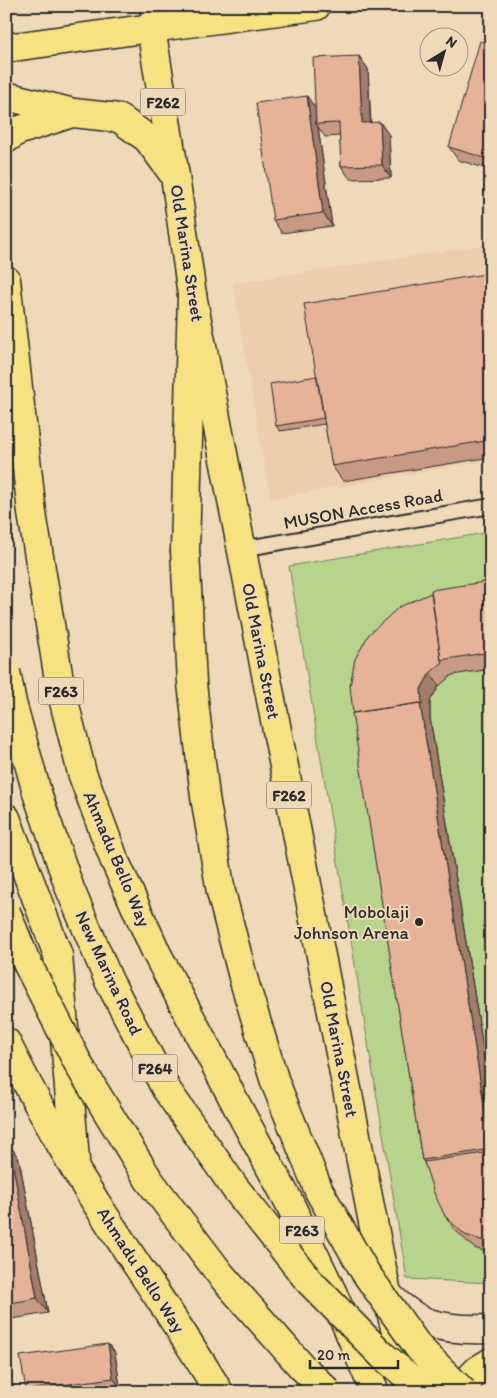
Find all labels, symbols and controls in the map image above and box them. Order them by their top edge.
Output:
north arrow [420,28,470,78]
text: N [443,32,460,52]
road number: F262 [140,88,186,115]
street label: Old Marina Street [165,183,209,323]
street label: MUSON Access Road [282,484,445,534]
street label: Old Marina Street [237,581,285,721]
road number: F263 [38,678,84,704]
road number: F262 [266,782,312,808]
street label: Ahmadu Bello Way [78,788,156,931]
place label: Mobolaji Johnson Arena [294,901,410,944]
street label: New Marina Road [71,907,147,1039]
marker: Mobolaji Johnson Arena [413,916,425,928]
street label: Old Marina Street [315,979,363,1119]
road number: F264 [132,1054,178,1082]
street label: Ahmadu Bello Way [92,1203,190,1337]
road number: F263 [280,1216,324,1244]
scale bar [310,1338,397,1370]
text: 20 m [317,1346,351,1364]

